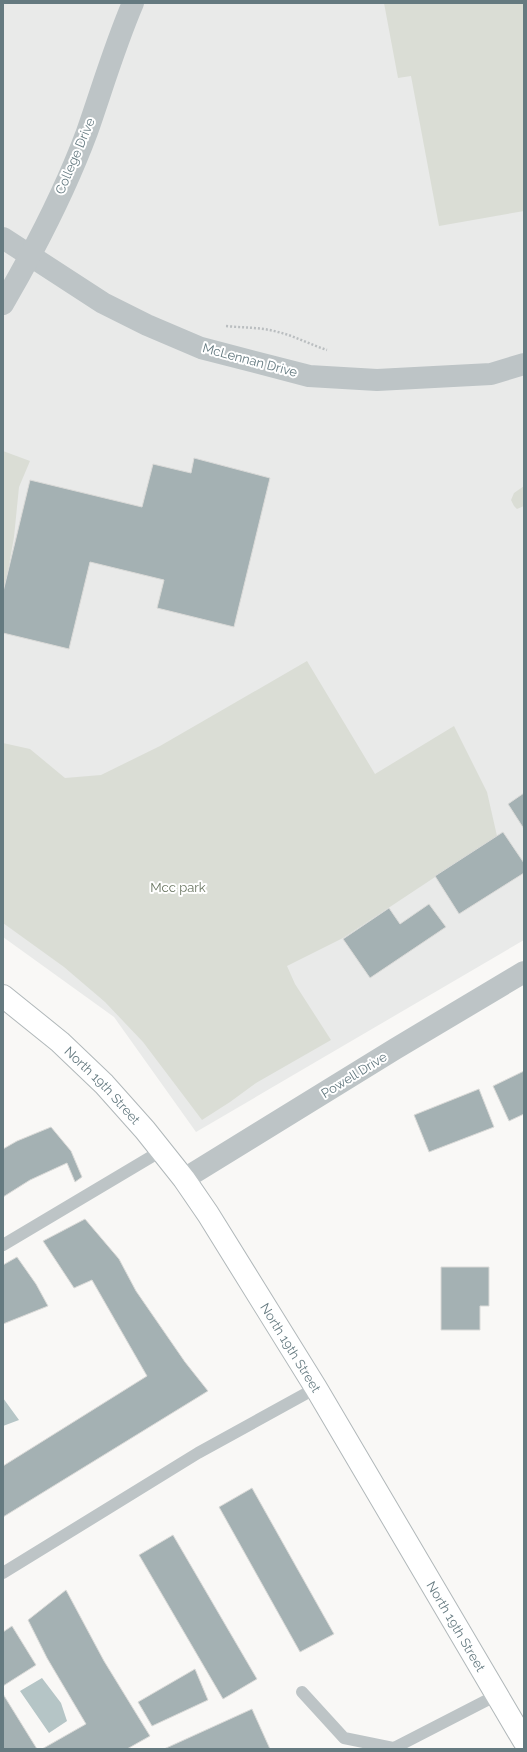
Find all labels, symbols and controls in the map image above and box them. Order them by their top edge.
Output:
street label: College Drive [52,115,98,196]
street label: McLennan Drive [201,340,299,380]
park label: Mcc park [150,880,206,895]
street label: North 19th Street [62,1043,144,1128]
street label: Powell Drive [318,1049,390,1101]
street label: North 19th Street [258,1300,325,1395]
street label: North 19th Street [424,1578,489,1675]

